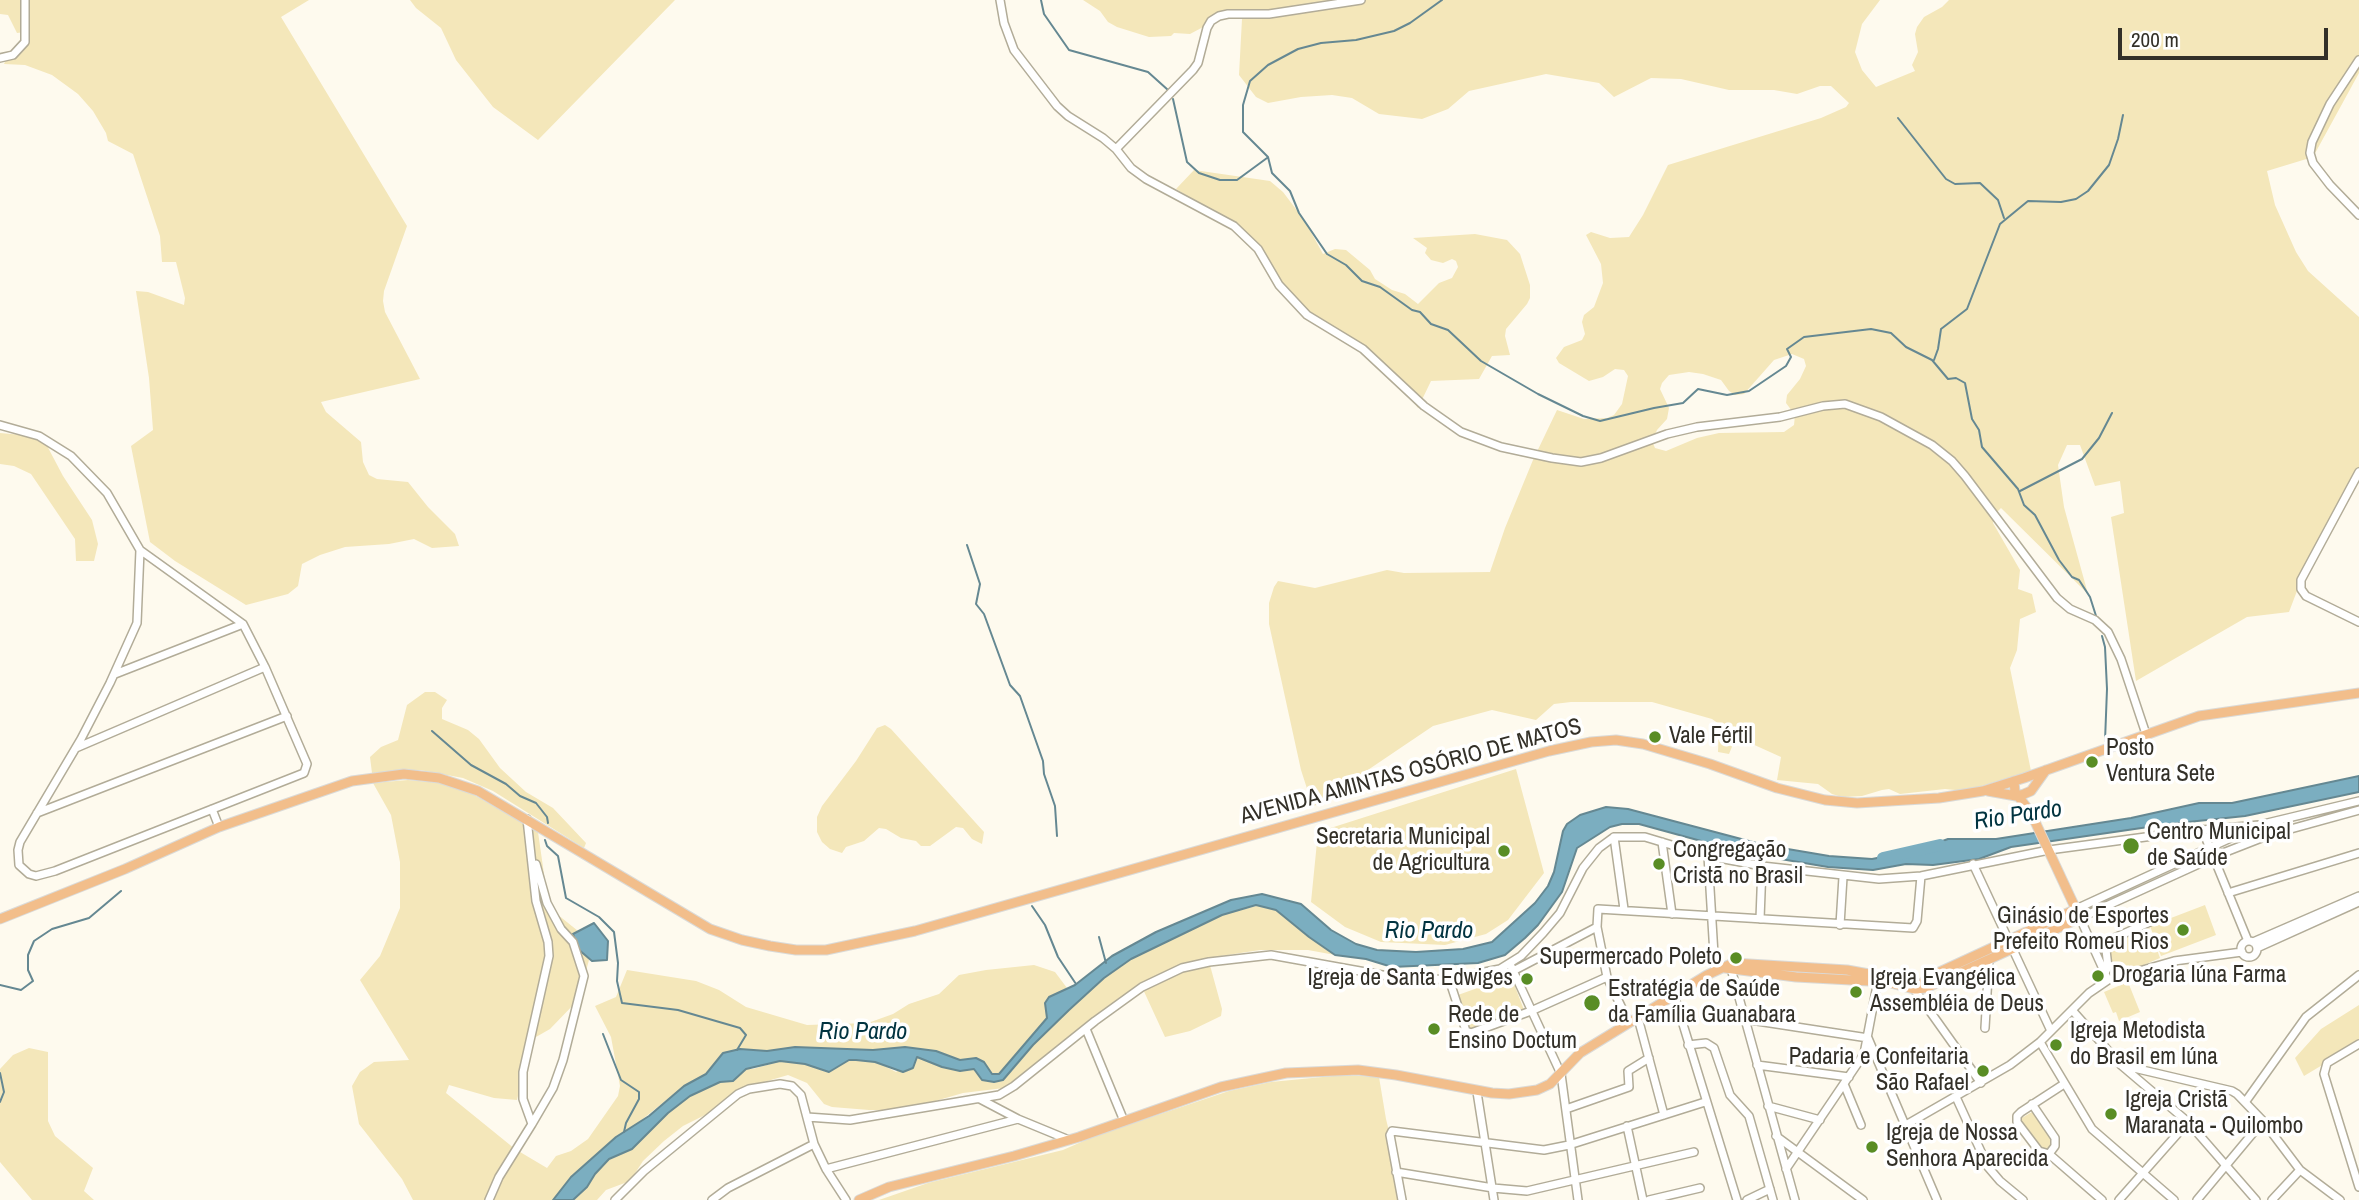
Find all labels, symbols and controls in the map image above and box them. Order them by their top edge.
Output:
scale bar [2121,14,2331,58]
text: 200 m [2131,25,2179,54]
street label: AVENIDA AMINTAS OSÓRIO DE MATOS [1237,713,1585,831]
place label: Vale Fértil [1669,723,1753,751]
marker: Vale Fértil [1647,729,1663,745]
place label: Posto Ventura Sete [2106,735,2215,789]
marker: Posto Ventura Sete [2084,754,2100,770]
water label: Rio Pardo [1972,795,2064,837]
place label: Centro Municipal de Saúde [2147,819,2291,873]
place label: Secretaria Municipal de Agricultura [1316,824,1490,878]
marker: Centro Municipal de Saúde [2121,836,2141,856]
place label: Congregação Cristã no Brasil [1673,837,1803,891]
marker: Secretaria Municipal de Agricultura [1496,843,1512,859]
marker: Congregação Cristã no Brasil [1651,856,1667,872]
place label: Ginásio de Esportes Prefeito Romeu Rios [1993,903,2169,957]
water label: Rio Pardo [1385,918,1473,946]
marker: Ginásio de Esportes Prefeito Romeu Rios [2175,922,2191,938]
place label: Supermercado Poleto [1540,944,1722,972]
marker: Supermercado Poleto [1728,950,1744,966]
place label: Drogaria Iúna Farma [2112,962,2286,990]
place label: Igreja de Santa Edwiges [1307,965,1513,993]
place label: Igreja Evangélica Assembléia de Deus [1870,965,2044,1019]
marker: Drogaria Iúna Farma [2090,968,2106,984]
marker: Igreja de Santa Edwiges [1519,971,1535,987]
place label: Estratégia de Saúde da Família Guanabara [1608,976,1796,1030]
marker: Igreja Evangélica Assembléia de Deus [1848,984,1864,1000]
marker: Estratégia de Saúde da Família Guanabara [1582,993,1602,1013]
place label: Rede de Ensino Doctum [1448,1002,1577,1056]
place label: Igreja Metodista do Brasil em Iúna [2070,1018,2218,1072]
water label: Rio Pardo [819,1019,907,1047]
marker: Rede de Ensino Doctum [1426,1021,1442,1037]
marker: Igreja Metodista do Brasil em Iúna [2048,1037,2064,1053]
place label: Padaria e Confeitaria São Rafael [1789,1044,1969,1098]
marker: Padaria e Confeitaria São Rafael [1975,1063,1991,1079]
place label: Igreja Cristã Maranata - Quilombo [2125,1087,2303,1141]
marker: Igreja Cristã Maranata - Quilombo [2103,1106,2119,1122]
place label: Igreja de Nossa Senhora Aparecida [1886,1120,2049,1174]
marker: Igreja de Nossa Senhora Aparecida [1864,1139,1880,1155]

